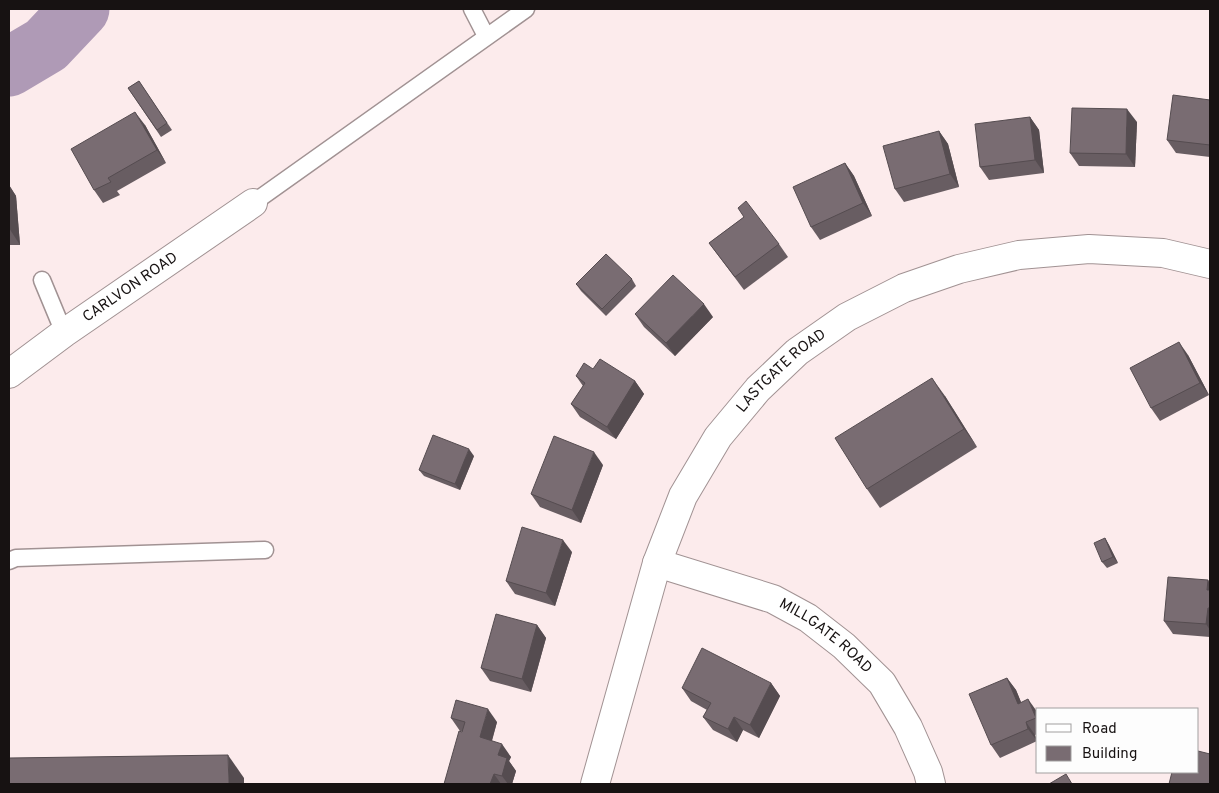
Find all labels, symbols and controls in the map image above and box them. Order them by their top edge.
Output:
street label: CARLVON ROAD [79,248,181,327]
street label: LASTGATE ROAD [733,325,830,417]
street label: MILLGATE ROAD [776,595,876,678]
legend [1036,708,1199,773]
text: Road [1082,720,1117,739]
text: Building [1082,745,1137,764]

